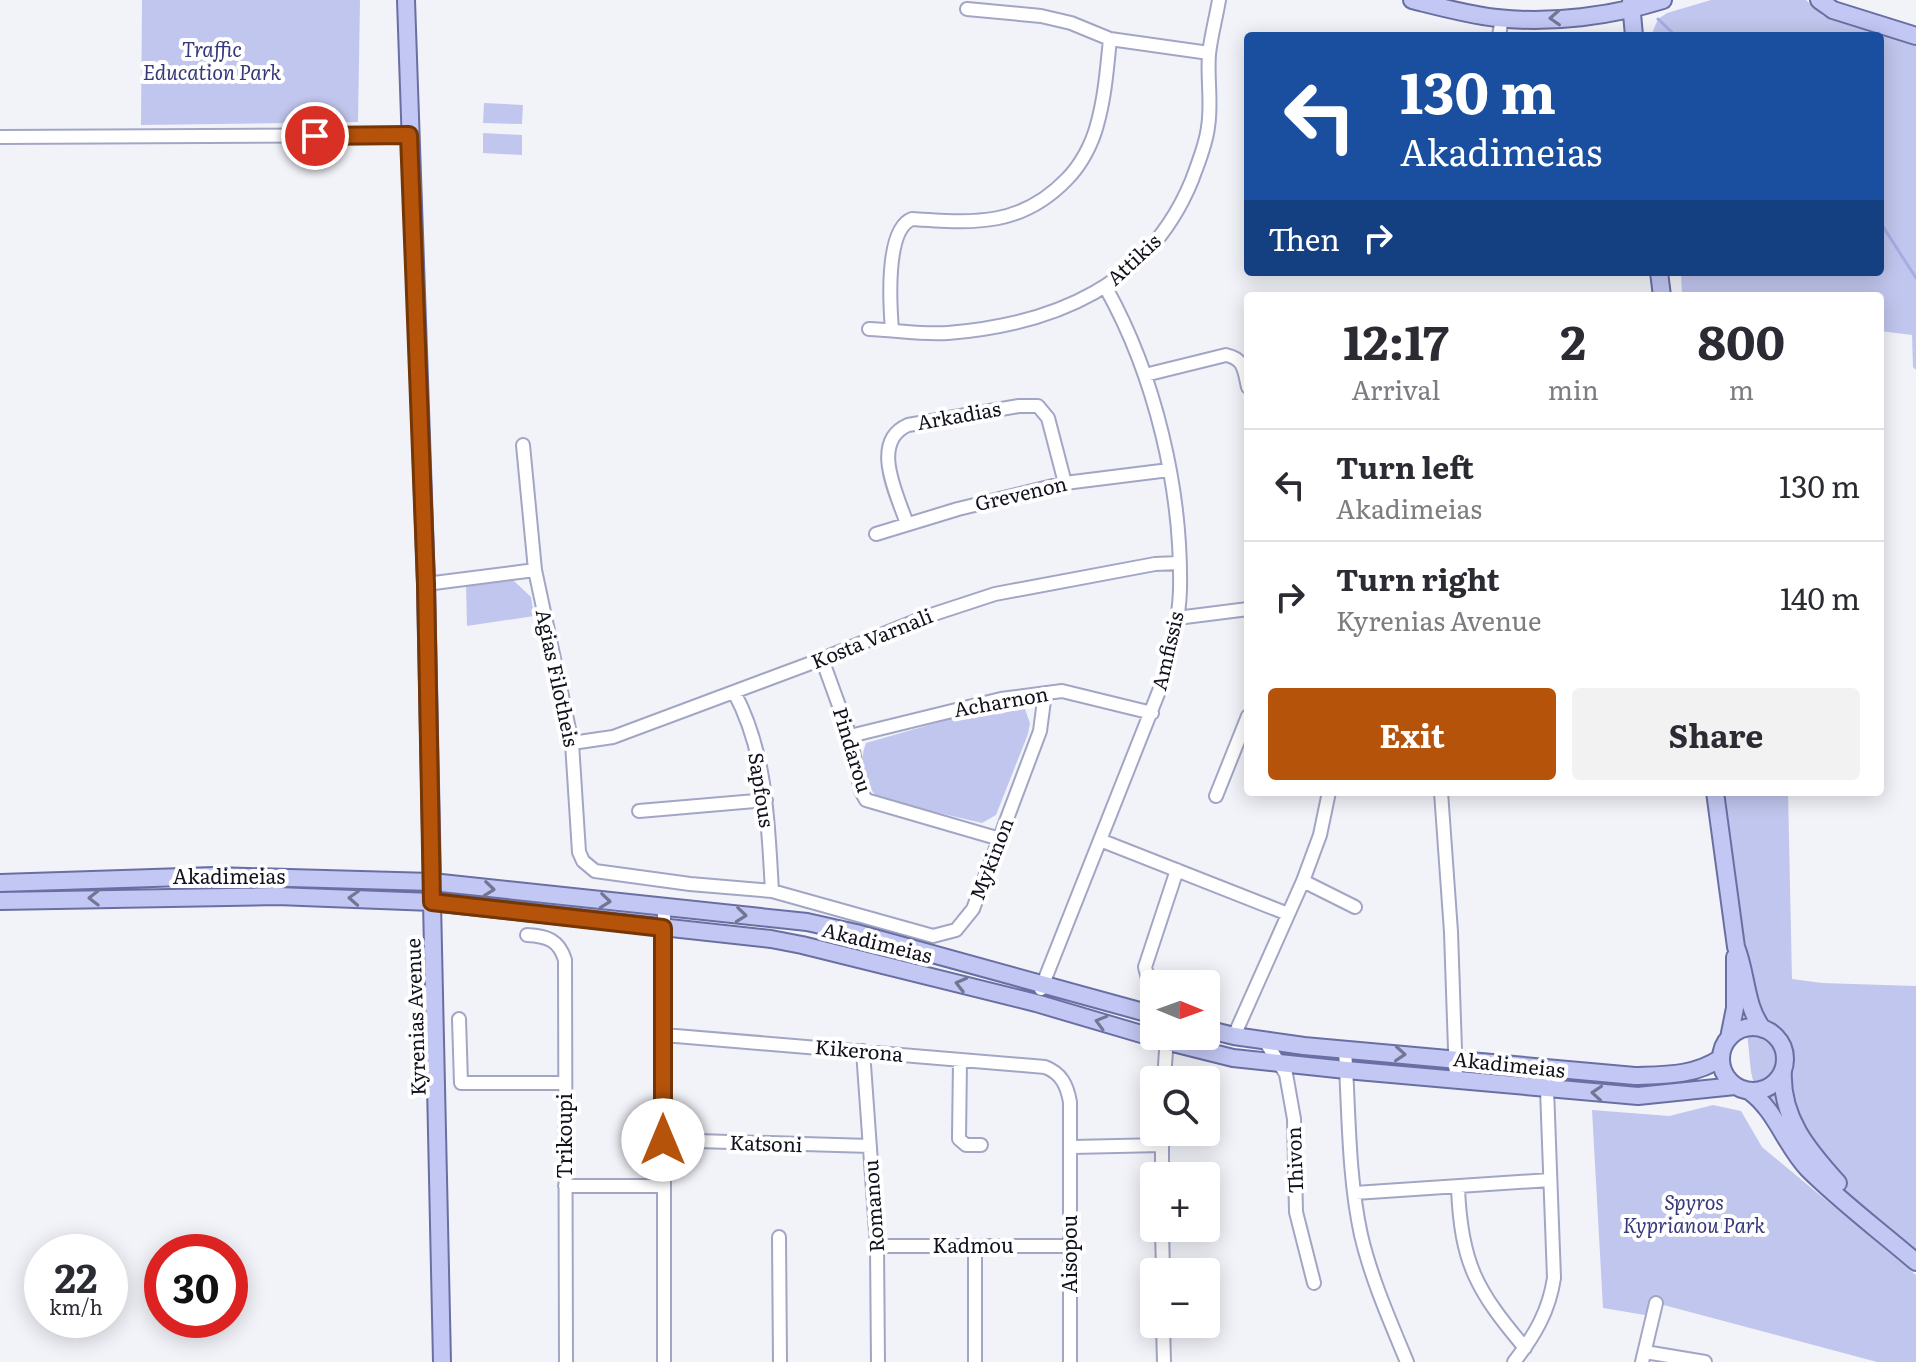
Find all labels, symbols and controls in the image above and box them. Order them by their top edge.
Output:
one-way arrow [1548,9,1561,26]
park label: Traffic Education Park [143,33,281,86]
text: 130 m [1400,48,1556,131]
icon: left [1268,64,1372,168]
pin [281,102,349,170]
icon: arrive [293,114,337,158]
text: Akadimeias [1400,124,1602,177]
text: Then [1268,216,1340,260]
icon: right [1356,216,1400,260]
street label: Attikis [1099,226,1166,292]
text: 12:17 [1343,304,1449,375]
text: 2 [1560,304,1586,375]
text: 800 [1698,304,1785,375]
text: Arrival [1351,369,1440,408]
text: min [1548,369,1599,408]
text: m [1729,369,1754,408]
street label: Arkadias [914,392,1003,436]
text: Turn left [1336,444,1474,488]
icon: left [1268,463,1312,507]
text: 130 m [1779,463,1860,507]
street label: Grevenon [971,467,1070,517]
text: Akadimeias [1336,488,1482,527]
text: Turn right [1336,556,1500,600]
icon: right [1268,575,1312,619]
text: 140 m [1780,575,1860,619]
street label: Kosta Varnali [806,599,937,675]
text: Kyrenias Avenue [1336,600,1541,639]
street label: Agias Filotheis [530,606,588,749]
street label: Amfissis [1142,608,1190,693]
street label: Acharnon [951,677,1050,723]
button: Exit [1268,688,1556,780]
button: Share [1572,688,1860,780]
street label: Pindarou [827,703,881,796]
street label: Sapfous [742,750,784,829]
street label: Mykinon [961,813,1020,904]
street label: Akadimeias [173,860,285,890]
one-way arrow [483,880,496,897]
one-way arrow [87,889,100,907]
one-way arrow [347,890,360,907]
one-way arrow [599,893,612,910]
one-way arrow [735,907,748,924]
street label: Akadimeias [819,913,936,969]
street label: Kyrenias Avenue [396,938,432,1097]
north arrow [1140,970,1220,1050]
map controls [1140,970,1220,1338]
one-way arrow [954,977,968,994]
one-way arrow [1094,1015,1108,1031]
street label: Kikerona [814,1030,905,1068]
street label: Akadimeias [1452,1042,1567,1084]
one-way arrow [1394,1045,1407,1062]
button: search [1140,1066,1220,1146]
one-way arrow [1590,1085,1603,1102]
street label: Trikoupi [548,1093,578,1179]
position arrow [621,1098,705,1182]
street label: Katsoni [729,1126,803,1158]
street label: Thivon [1277,1126,1309,1194]
street label: Romanou [854,1158,890,1253]
button: + [1140,1162,1220,1242]
park label: Spyros Kyprianou Park [1623,1186,1765,1239]
street label: Aisopou [1053,1214,1083,1293]
street label: Kadmou [932,1229,1014,1259]
speed limit sign: 30 [144,1234,248,1338]
text: 22 [55,1246,97,1305]
button: − [1140,1258,1220,1338]
text: km/h [49,1291,103,1321]

